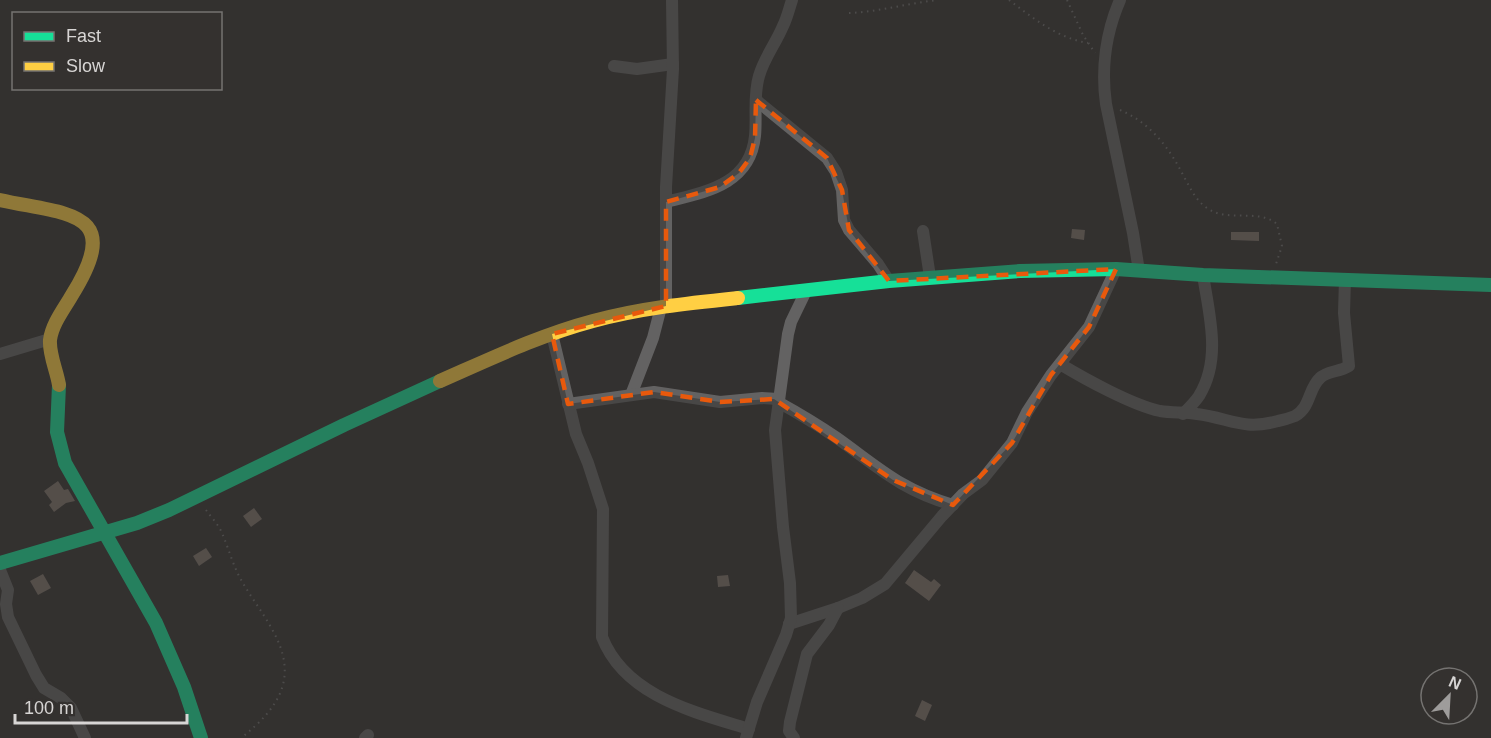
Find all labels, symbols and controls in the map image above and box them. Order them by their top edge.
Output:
legend [12,12,222,90]
text: Fast [66,26,101,46]
text: Slow [66,56,106,76]
north arrow [1419,666,1479,726]
text: N [1446,673,1464,693]
scale bar [15,687,188,725]
text: 100 m [24,698,74,718]

